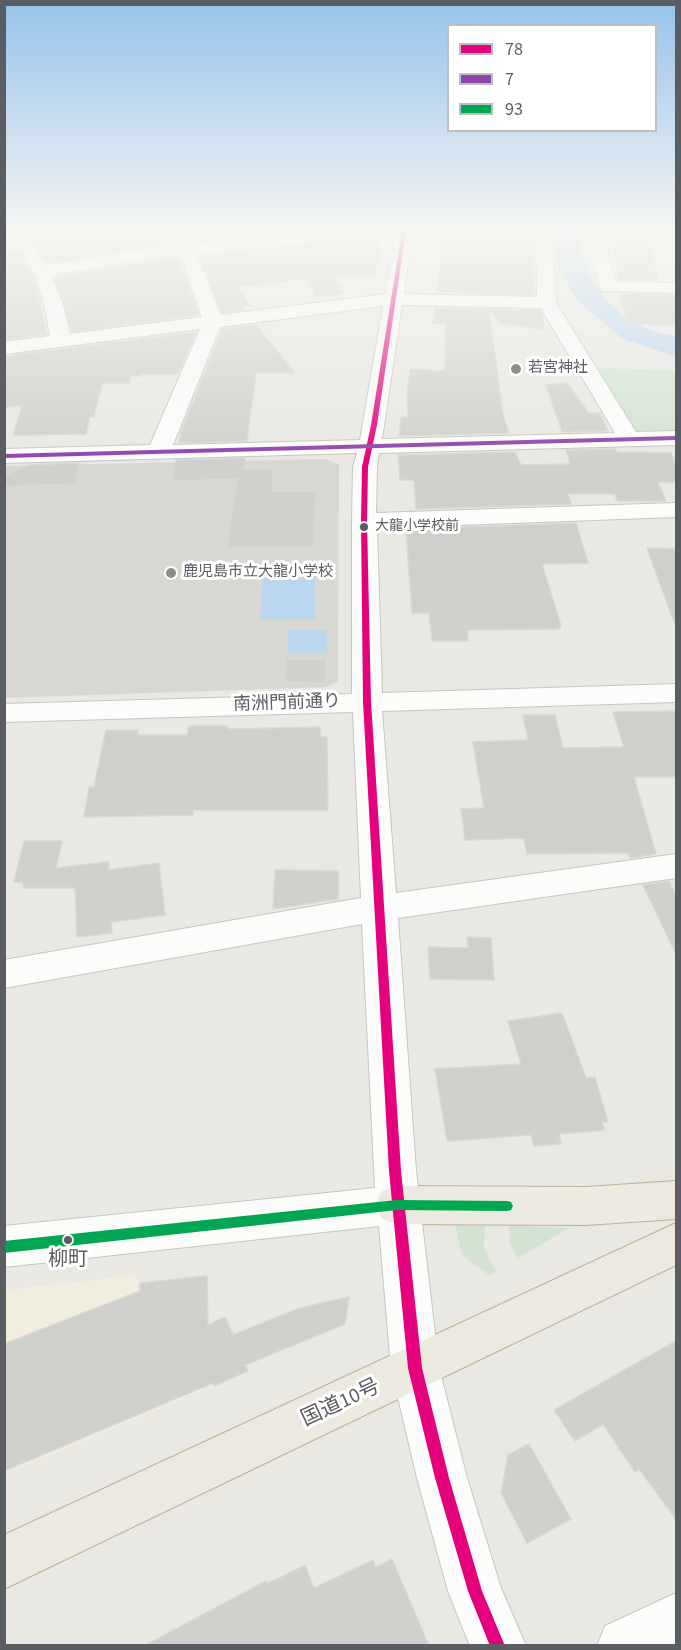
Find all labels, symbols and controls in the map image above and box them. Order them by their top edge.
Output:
legend [447,24,657,132]
text: 78 [505,37,523,62]
text: 7 [505,67,514,92]
text: 93 [505,97,523,122]
place label: 若宮神社 [528,360,588,378]
marker: 若宮神社 [509,362,523,376]
place label: 大龍小学校前 [375,519,459,535]
marker: 大龍小学校前 [358,521,370,533]
place label: 鹿児島市立大龍小学校 [183,564,333,582]
marker: 鹿児島市立大龍小学校 [164,566,178,580]
street label: 南洲門前通り [233,691,341,717]
marker: 柳町 [62,1234,74,1246]
place label: 柳町 [48,1249,88,1273]
street label: 国道10号 [298,1375,384,1433]

